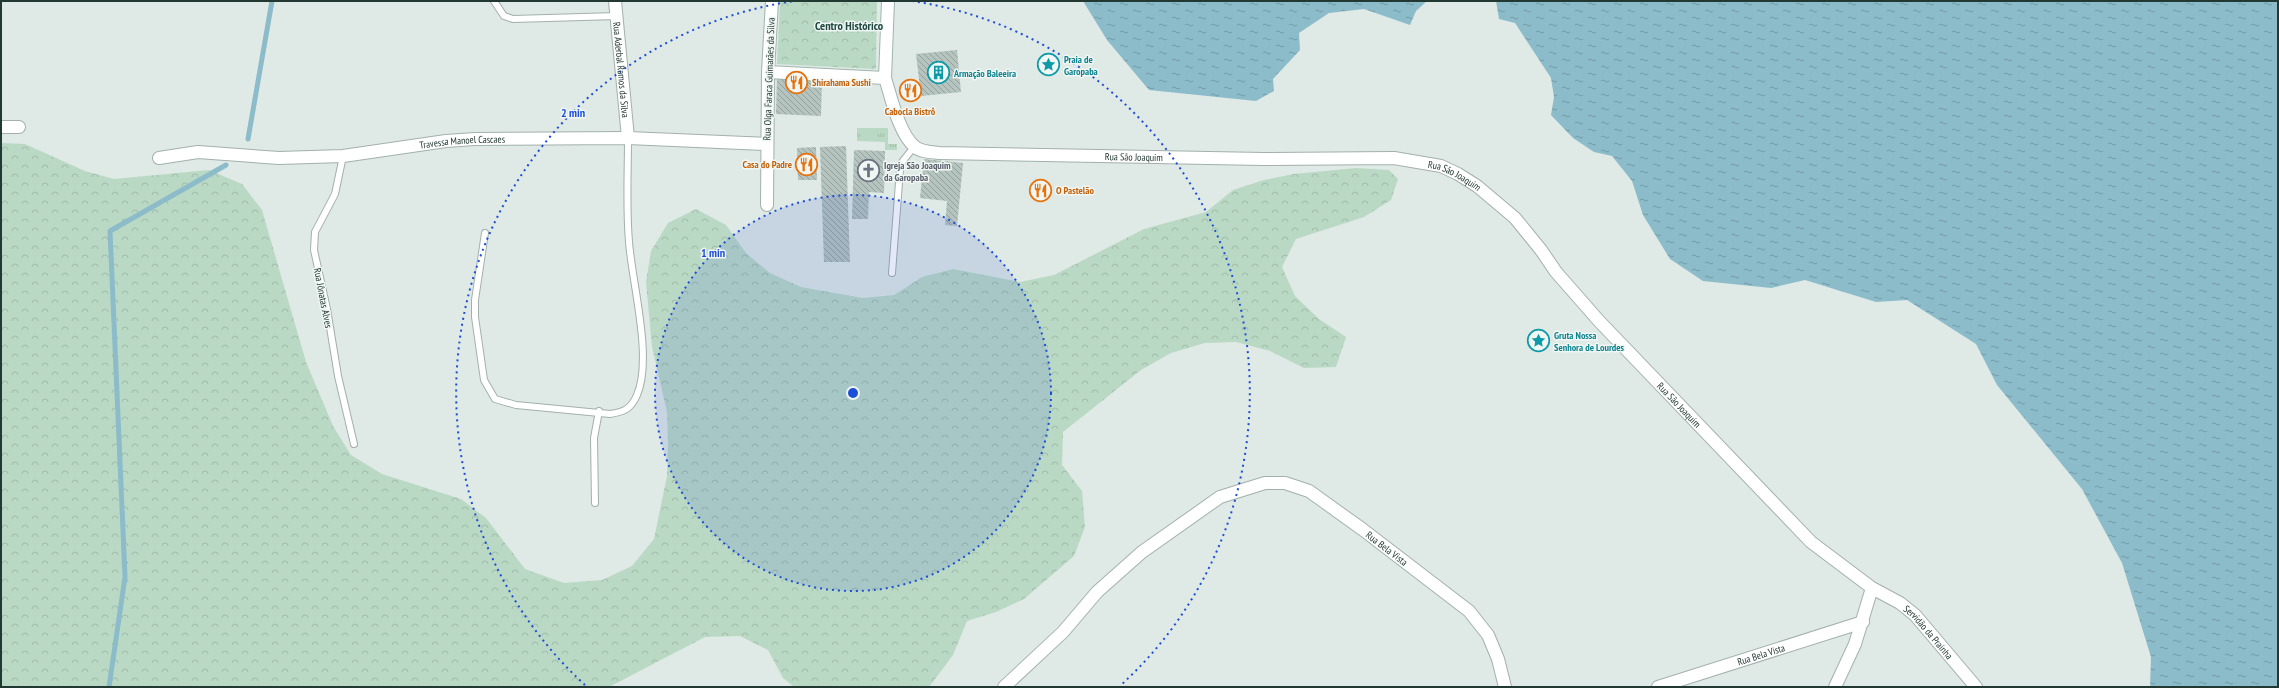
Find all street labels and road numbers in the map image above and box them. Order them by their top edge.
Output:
street label: Rua Olga Faraca Guimarães da Silva [760,17,778,141]
street label: Rua Aderbal Ramos da Silva [611,21,633,118]
street label: Travessa Manoel Cascaes [419,132,506,151]
street label: Rua São Joaquim [1105,150,1163,164]
street label: Rua São Joaquim [1427,157,1484,193]
street label: Rua Jônatas Alves [311,267,335,330]
street label: Rua São Joaquim [1655,379,1704,430]
street label: Rua Bela Vista [1364,528,1411,568]
street label: Servidão da Prainha [1901,602,1956,662]
street label: Rua Bela Vista [1735,641,1786,668]

